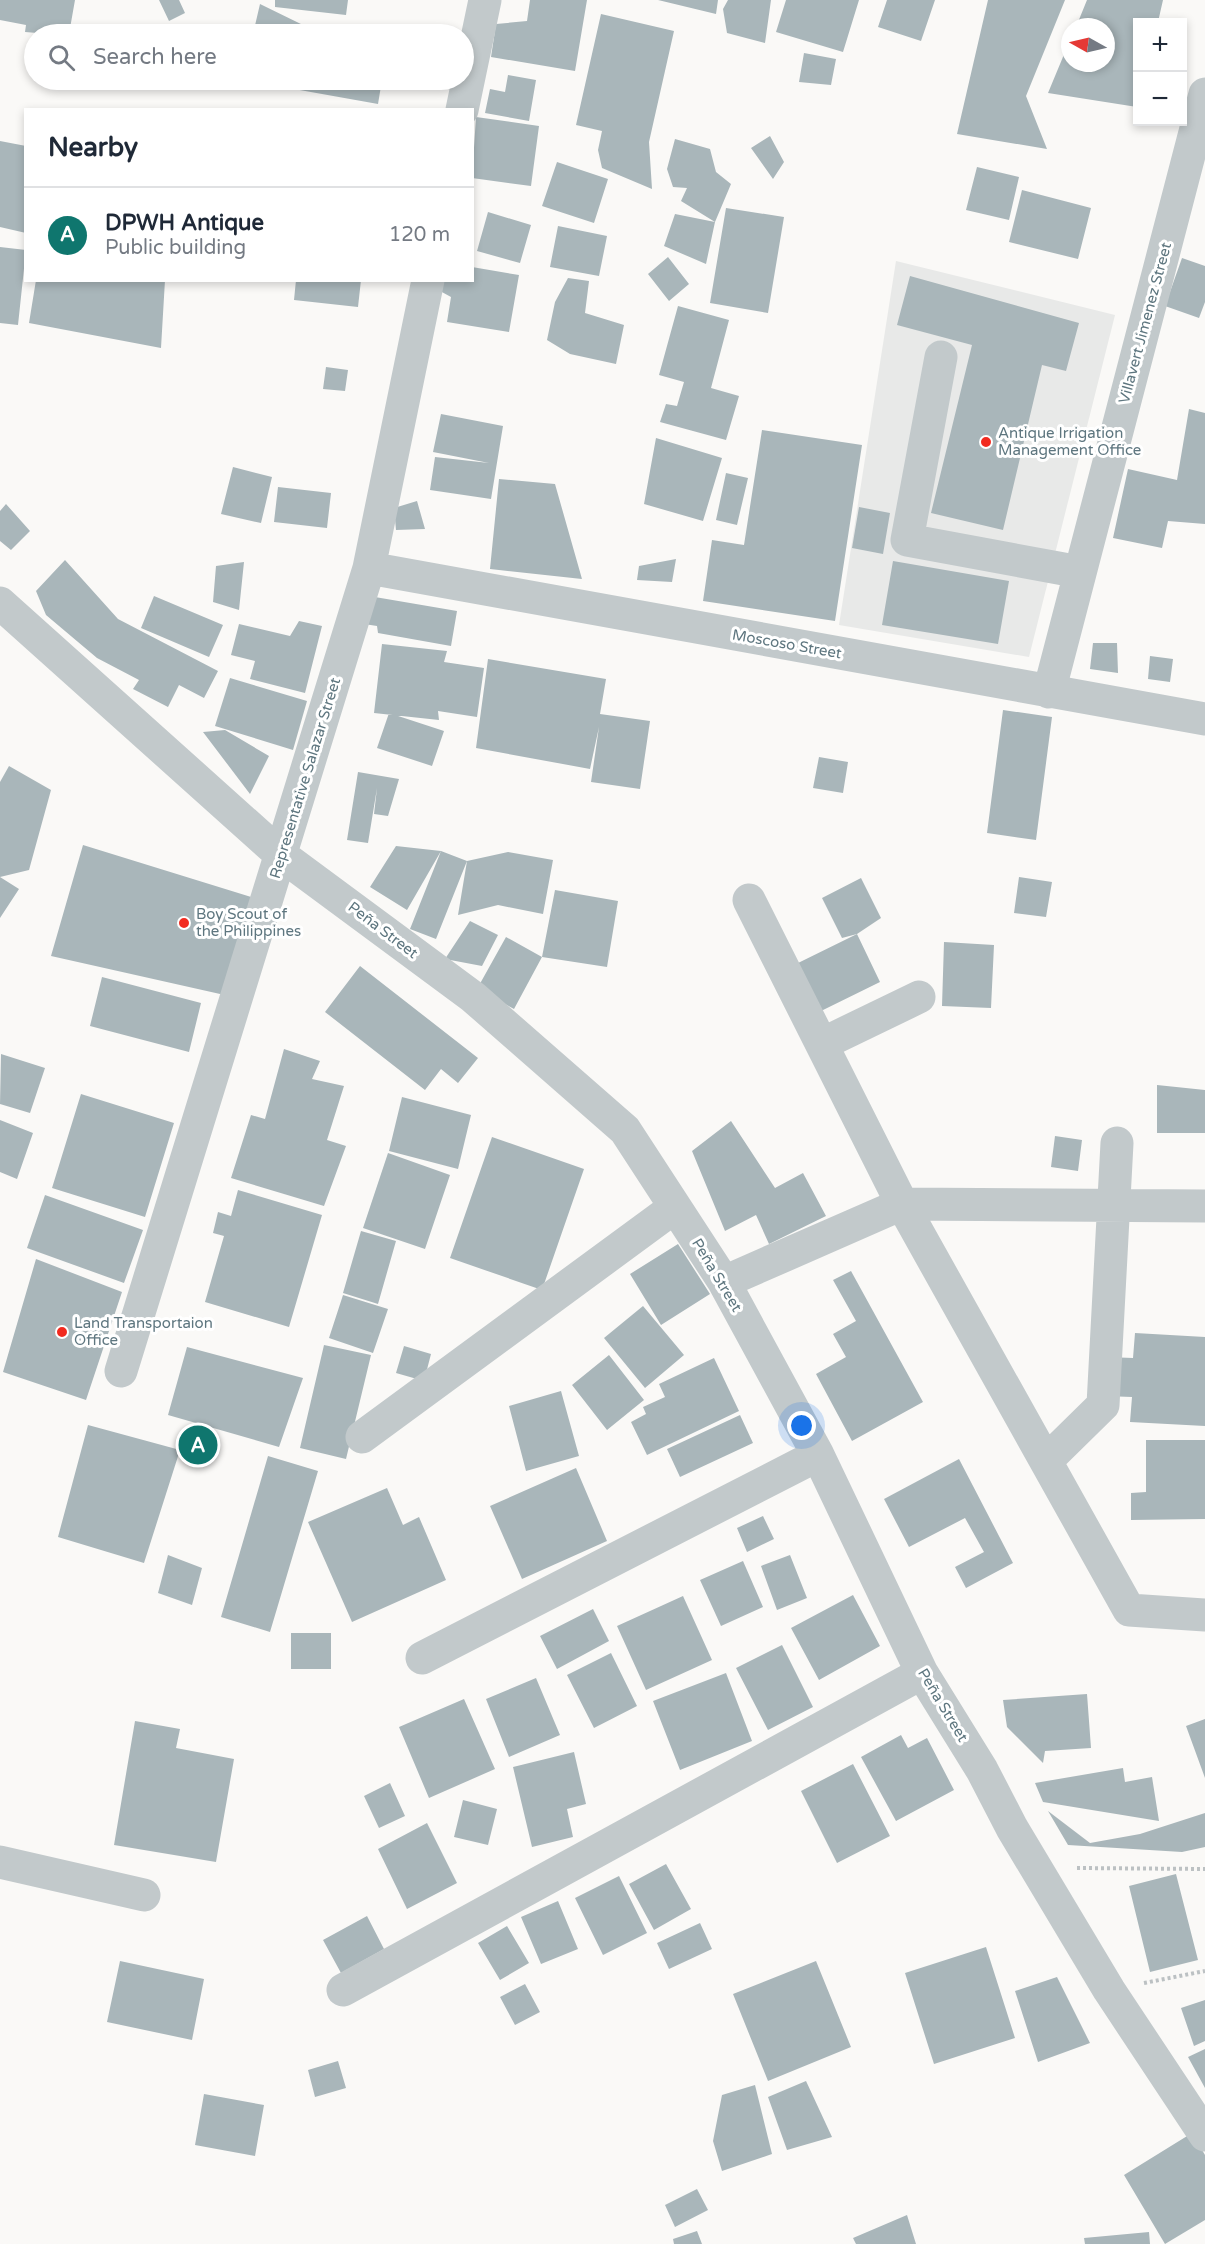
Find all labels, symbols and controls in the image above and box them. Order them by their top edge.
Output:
north arrow [1061,18,1115,72]
map controls [1133,18,1187,126]
button: + [1133,18,1187,72]
search box [24,24,474,90]
icon: search [45,41,78,74]
text: Search here [93,44,217,70]
button: − [1133,72,1187,126]
text: Nearby [48,132,138,163]
text: DPWH Antique [105,210,264,236]
text: A [60,223,75,247]
text: 120 m [389,223,450,247]
text: Public building [105,236,246,260]
street label: Villavert Jimenez Street [1115,240,1175,406]
place label: Antique Irrigation Management Office [998,424,1141,459]
marker: Antique Irrigation Management Office [979,435,993,449]
street label: Moscoso Street [731,626,843,663]
street label: Representative Salazar Street [266,675,344,881]
street label: Peña Street [345,898,422,962]
place label: Boy Scout of the Philippines [196,905,301,940]
marker: Boy Scout of the Philippines [177,916,191,930]
street label: Peña Street [688,1235,746,1315]
place label: Land Transportaion Office [74,1314,213,1349]
marker: Land Transportaion Office [55,1325,69,1339]
your location [787,1411,816,1440]
pin: A [178,1422,218,1468]
street label: Peña Street [914,1665,972,1745]

